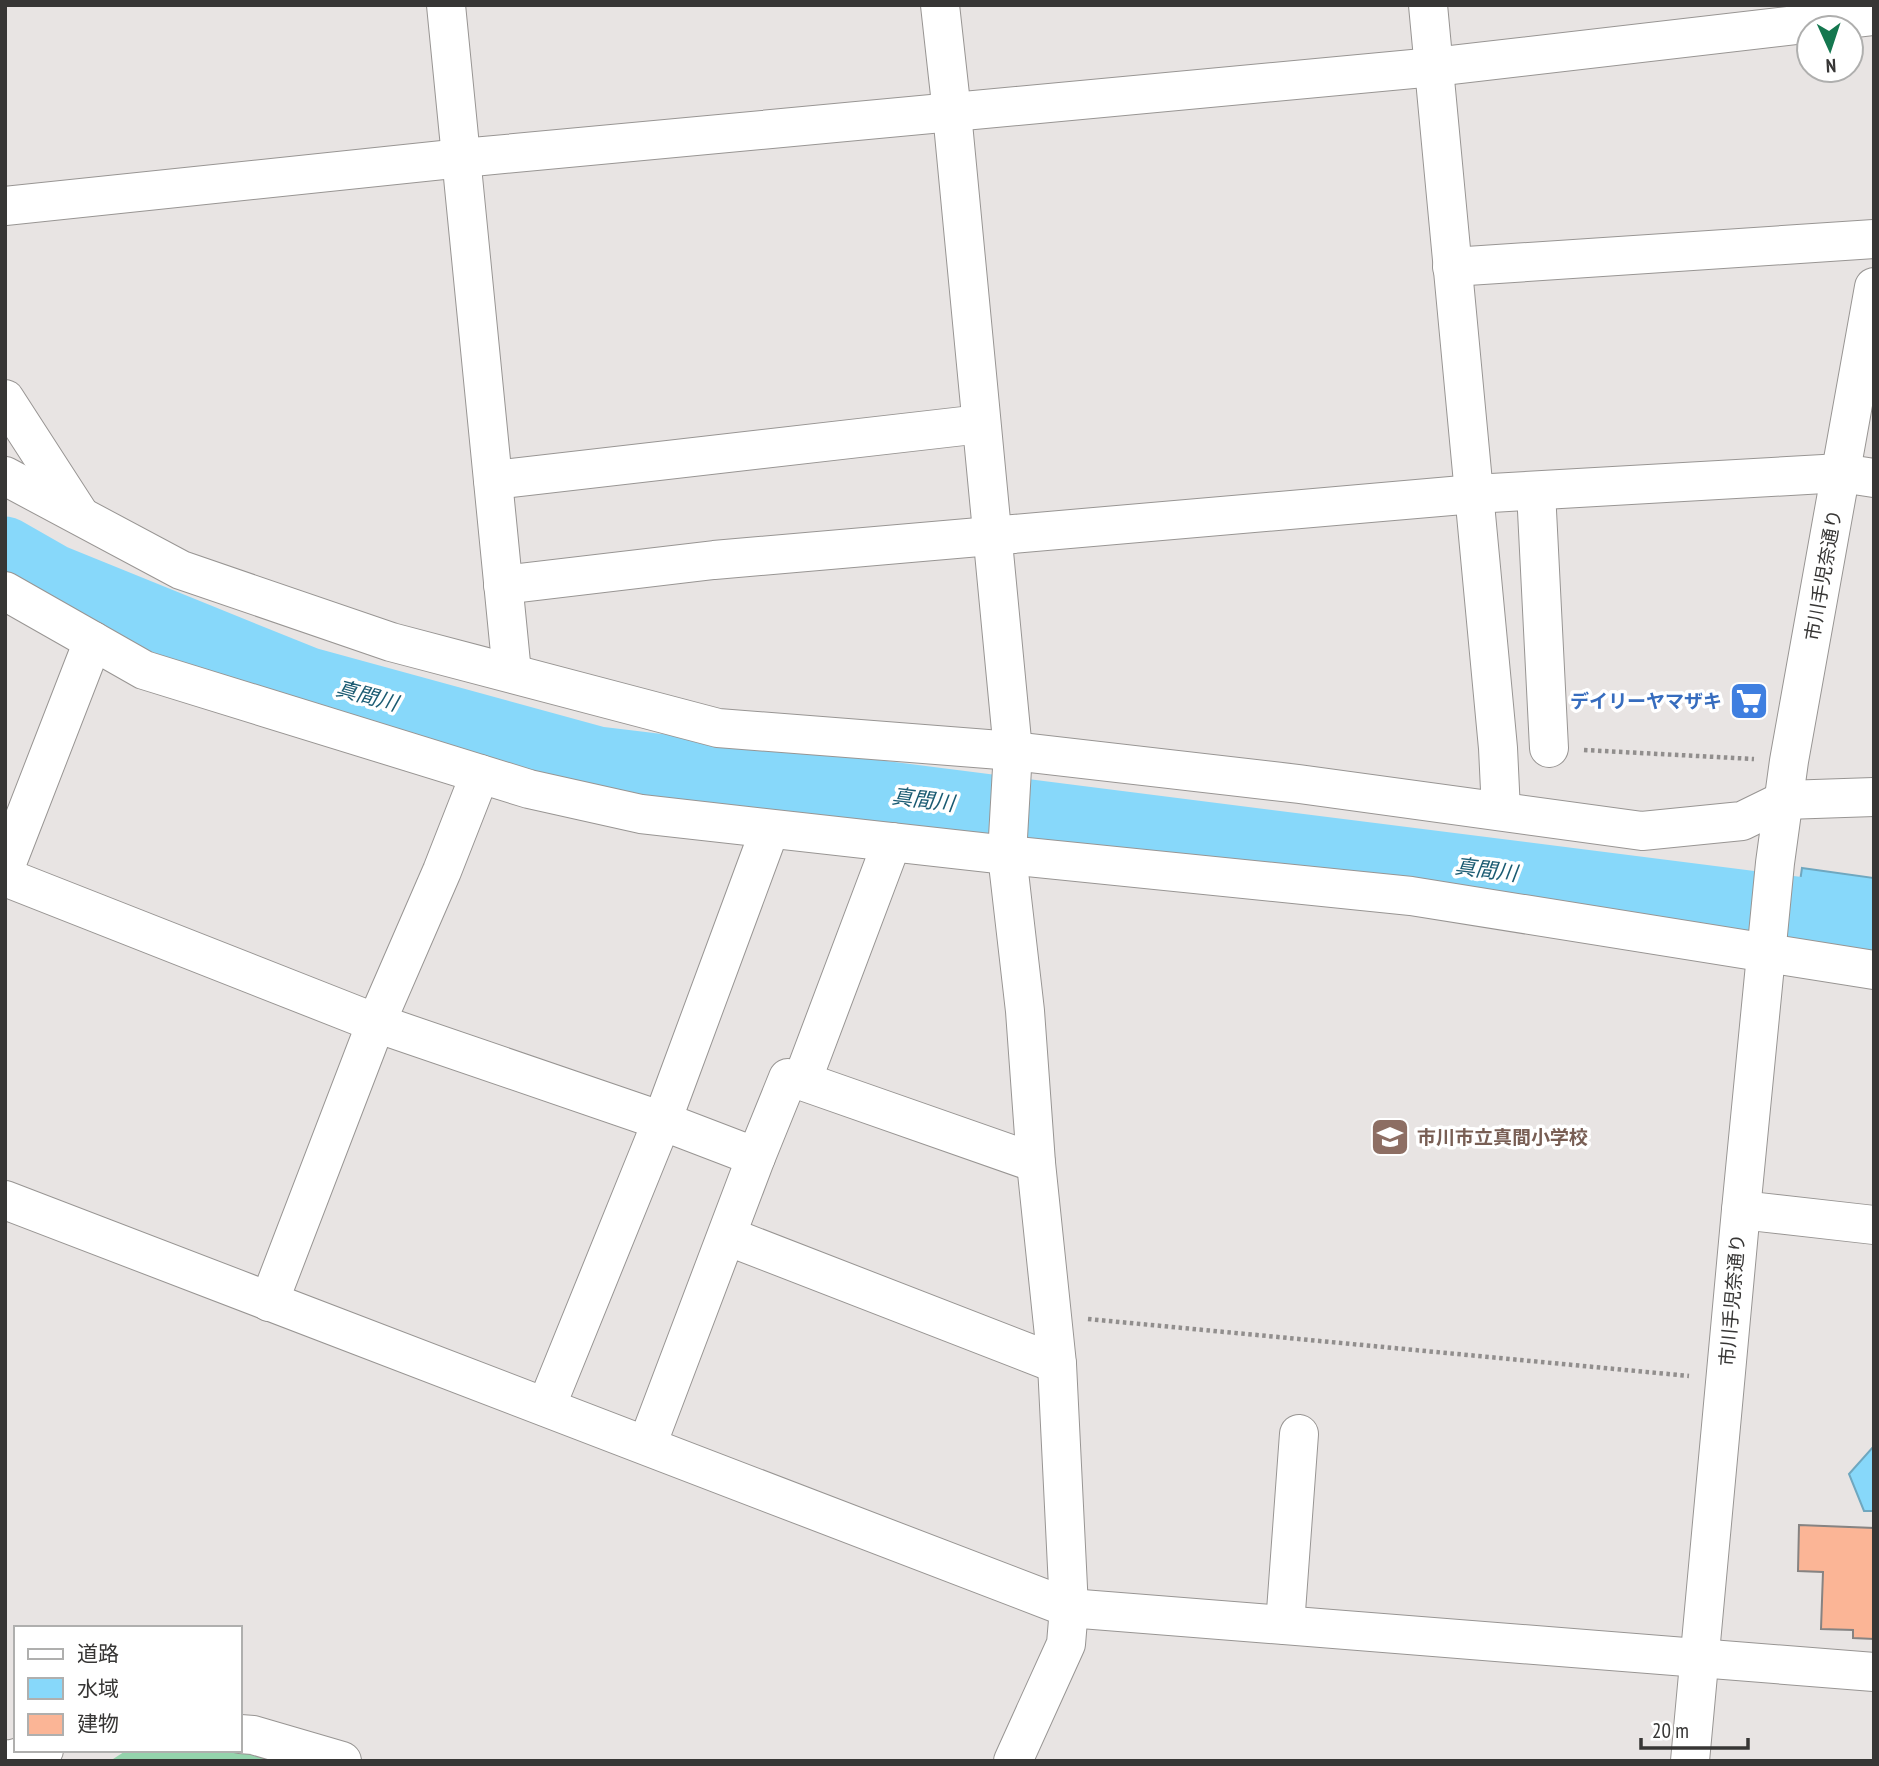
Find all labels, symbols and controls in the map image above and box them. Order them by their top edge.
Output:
north arrow [1795,14,1865,84]
text: N [1825,54,1837,78]
street label: 市川手児奈通り [1800,507,1846,643]
water label: 真間川 [333,674,403,717]
supermarket icon: デイリーヤマザキ [1728,680,1770,722]
place label: デイリーヤマザキ [1570,689,1722,713]
water label: 真間川 [890,782,958,817]
water label: 真間川 [1453,852,1521,887]
school or university icon: 市川市立真間小学校 [1369,1116,1411,1158]
place label: 市川市立真間小学校 [1417,1125,1588,1149]
street label: 市川手児奈通り [1714,1233,1750,1367]
legend [14,1626,242,1752]
text: 道路 [77,1640,119,1667]
text: 水域 [77,1675,119,1702]
scale bar [1641,1706,1748,1750]
text: 建物 [77,1710,119,1737]
text: 20 m [1652,1717,1689,1744]

